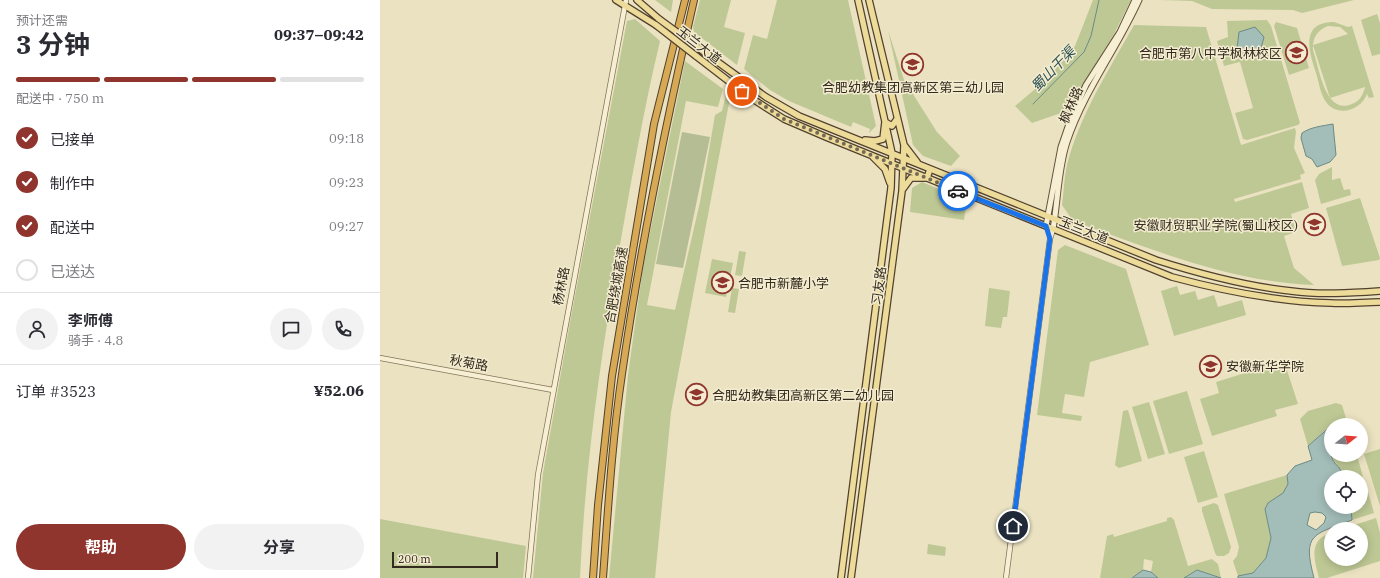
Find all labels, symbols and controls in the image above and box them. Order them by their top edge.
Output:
text: 预计还需 [16,12,68,29]
street label: 玉兰大道 [673,22,725,68]
text: 09:37–09:42 [274,25,364,44]
text: 3 分钟 [16,27,90,61]
school or university icon: 合肥市第八中学枫林校区 [1284,40,1310,66]
water label: 蜀山干渠 [1027,41,1080,95]
place label: 合肥市第八中学枫林校区 [1139,45,1282,62]
school or university icon: 合肥幼教集团高新区第三幼儿园 [900,52,926,78]
pin [725,74,759,108]
place label: 合肥幼教集团高新区第三幼儿园 [822,79,1004,96]
icon: bag [731,80,753,102]
street label: 枫林路 [1055,84,1087,126]
text: 配送中 · 750 m [16,90,104,107]
icon: check [16,127,38,149]
text: 已接单 [50,130,95,149]
text: 09:18 [329,130,364,147]
icon: check [16,171,38,193]
courier [938,171,978,211]
text: 制作中 [50,174,95,193]
text: 09:23 [329,174,364,191]
icon: car [947,180,969,202]
street label: 玉兰大道 [1057,212,1111,248]
school or university icon: 安徽财贸职业学院(蜀山校区) [1301,212,1327,238]
icon: check [16,215,38,237]
place label: 安徽财贸职业学院(蜀山校区) [1133,217,1298,234]
text: 配送中 [50,218,95,237]
text: 09:27 [329,218,364,235]
street label: 合肥绕城高速 [601,245,631,325]
text: 已送达 [50,262,95,281]
street label: 杨林路 [549,265,573,307]
street label: 习友路 [868,266,890,306]
school or university icon: 合肥市新麓小学 [709,270,735,296]
place label: 合肥市新麓小学 [738,275,829,292]
button: person [16,308,58,350]
button: chat [270,308,312,350]
button: phone [322,308,364,350]
text: 李师傅 [68,311,113,330]
text: 骑手 · 4.8 [68,332,123,349]
street label: 秋菊路 [448,351,490,375]
school or university icon: 安徽新华学院 [1198,353,1224,379]
place label: 安徽新华学院 [1226,358,1304,375]
text: ¥52.06 [314,381,364,400]
text: 订单 #3523 [16,382,96,401]
school or university icon: 合肥幼教集团高新区第二幼儿园 [684,382,710,408]
place label: 合肥幼教集团高新区第二幼儿园 [712,387,894,404]
north arrow [1324,418,1368,462]
map controls [1324,418,1368,566]
button: locate [1324,470,1368,514]
pin [996,509,1030,543]
icon: home [1002,515,1024,537]
button: layers [1324,522,1368,566]
button: 帮助 [16,524,186,570]
button: 分享 [194,524,364,570]
scale bar [392,550,498,569]
text: 200 m [398,552,431,566]

